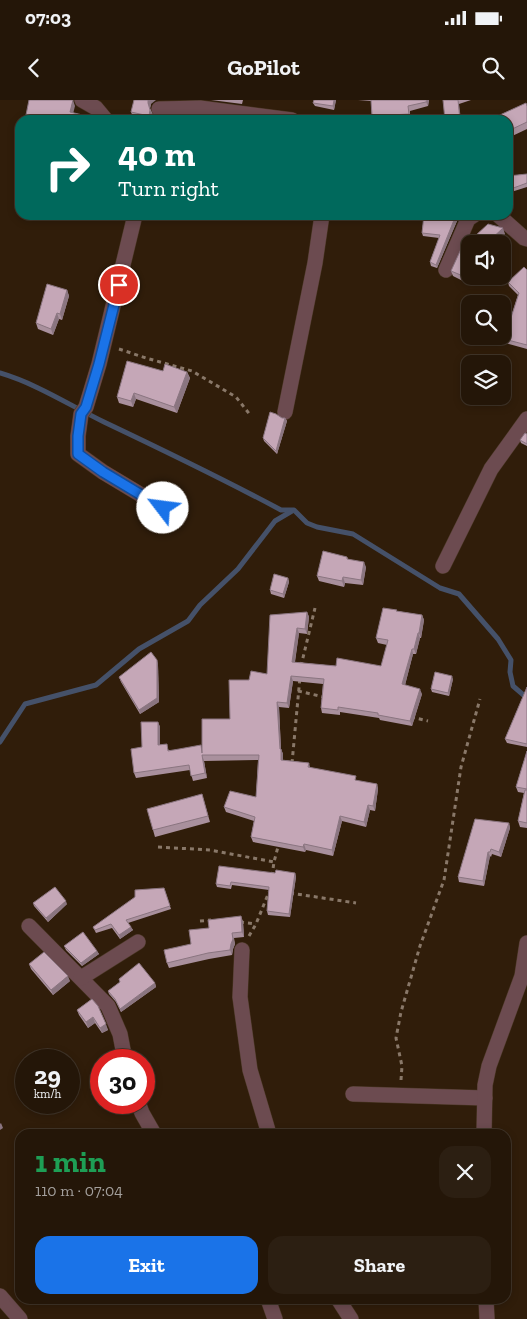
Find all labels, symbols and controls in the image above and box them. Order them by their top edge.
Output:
text: 07:03 [25,6,71,29]
icon: back [20,54,48,82]
text: GoPilot [227,54,300,81]
icon: search [479,54,507,82]
text: 40 m [118,133,195,175]
icon: right [35,135,100,200]
text: Turn right [118,175,219,202]
map controls [461,235,511,405]
button: sound [461,235,511,285]
pin [98,264,140,306]
icon: arrive [105,271,133,299]
button: search [461,295,511,345]
button: layers [461,355,511,405]
position arrow [136,481,188,533]
speed limit sign: 30 [90,1049,155,1114]
text: 29 [34,1060,61,1090]
text: km/h [34,1087,61,1101]
text: 1 min [35,1144,106,1180]
button: close [439,1146,491,1198]
text: 110 m · 07:04 [35,1181,123,1200]
button: Exit [35,1236,258,1294]
button: Share [268,1236,491,1294]

